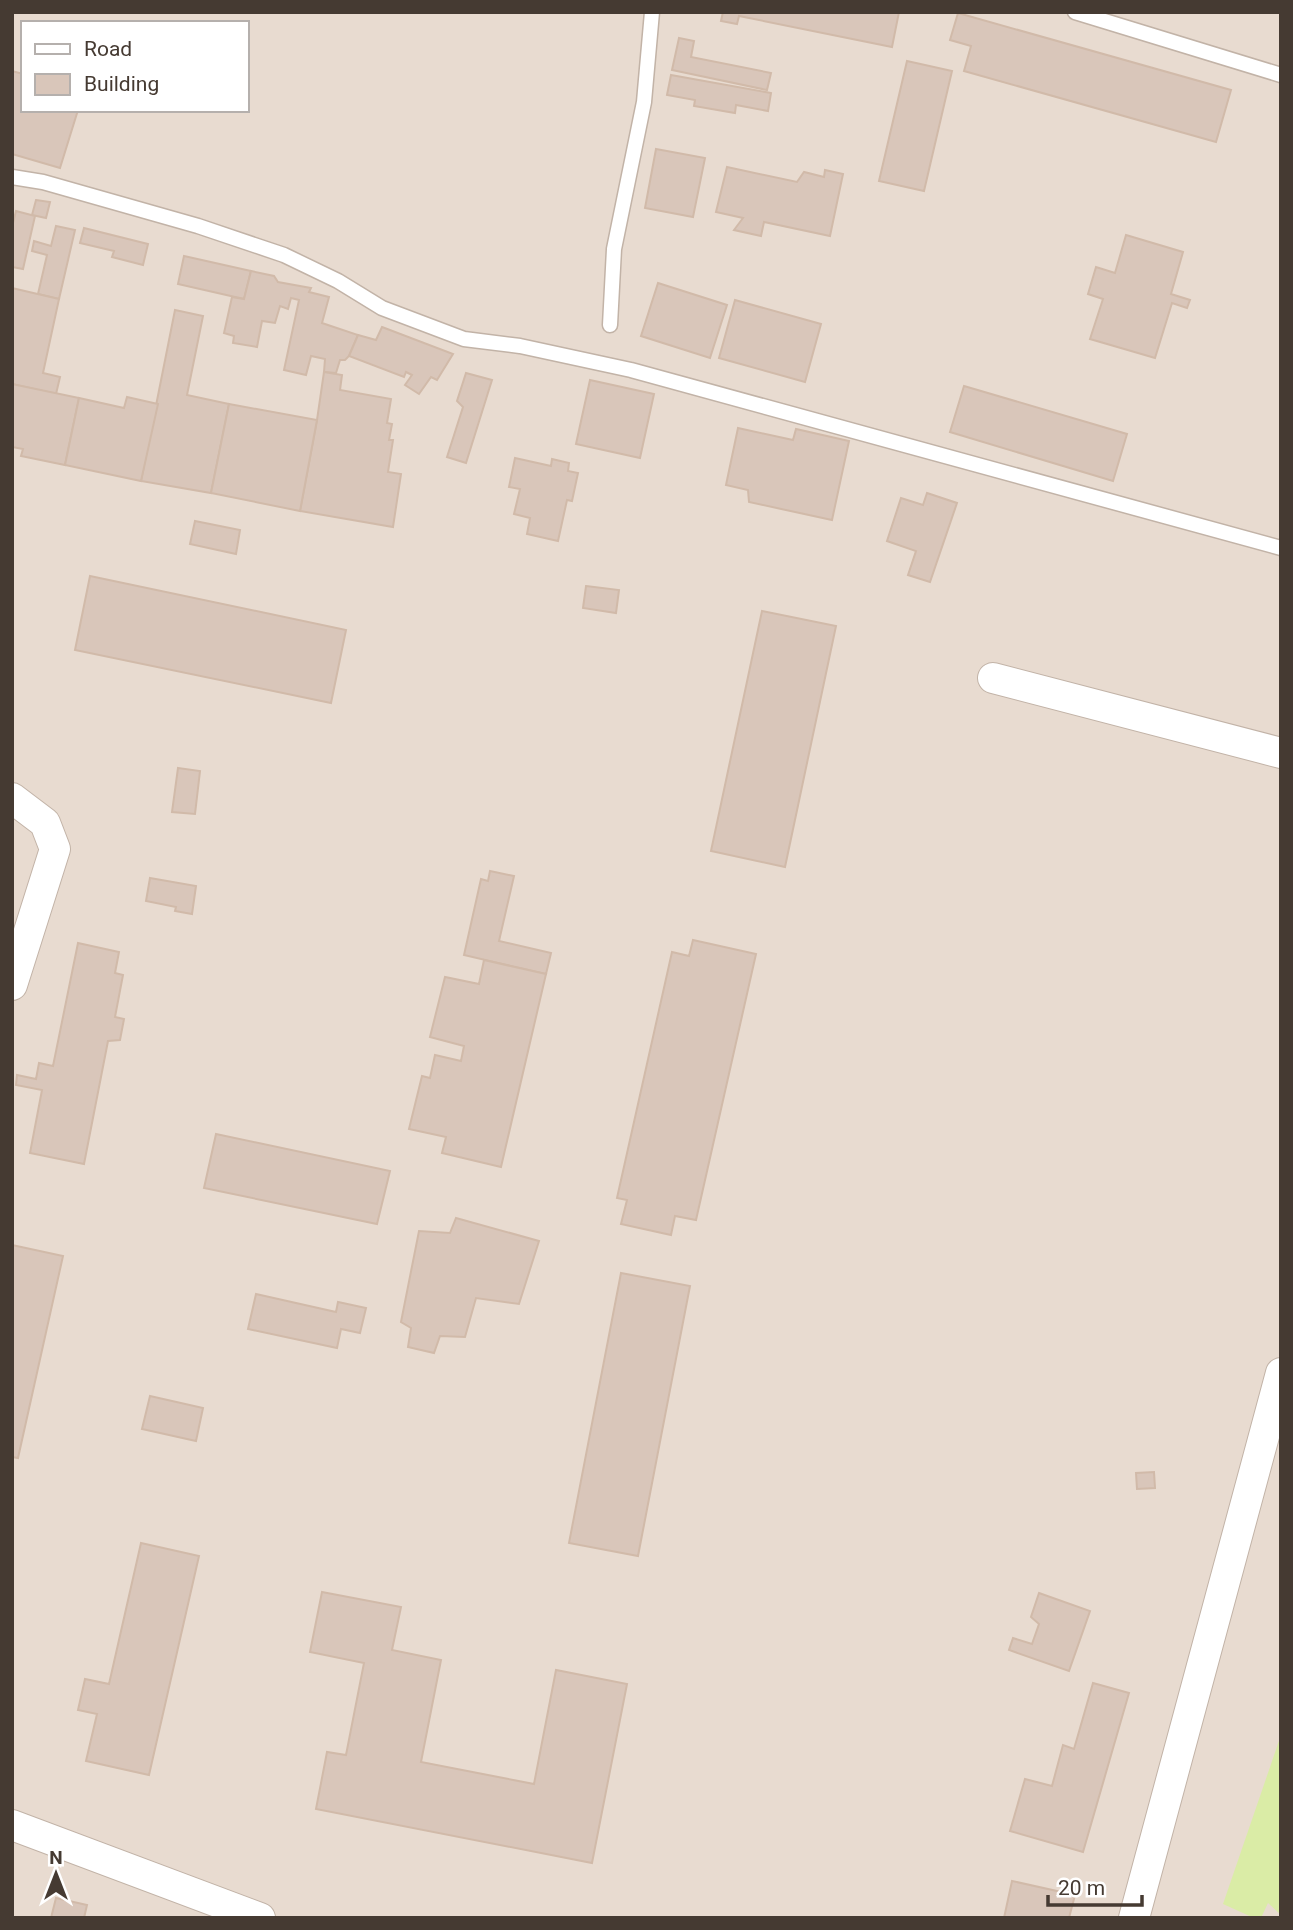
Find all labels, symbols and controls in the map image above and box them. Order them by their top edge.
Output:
legend [21,21,248,112]
text: Road [84,37,132,61]
text: Building [84,72,159,96]
north arrow [21,1839,91,1909]
text: N [49,1846,63,1869]
scale bar [1048,1864,1142,1908]
text: 20 m [1058,1876,1105,1900]

